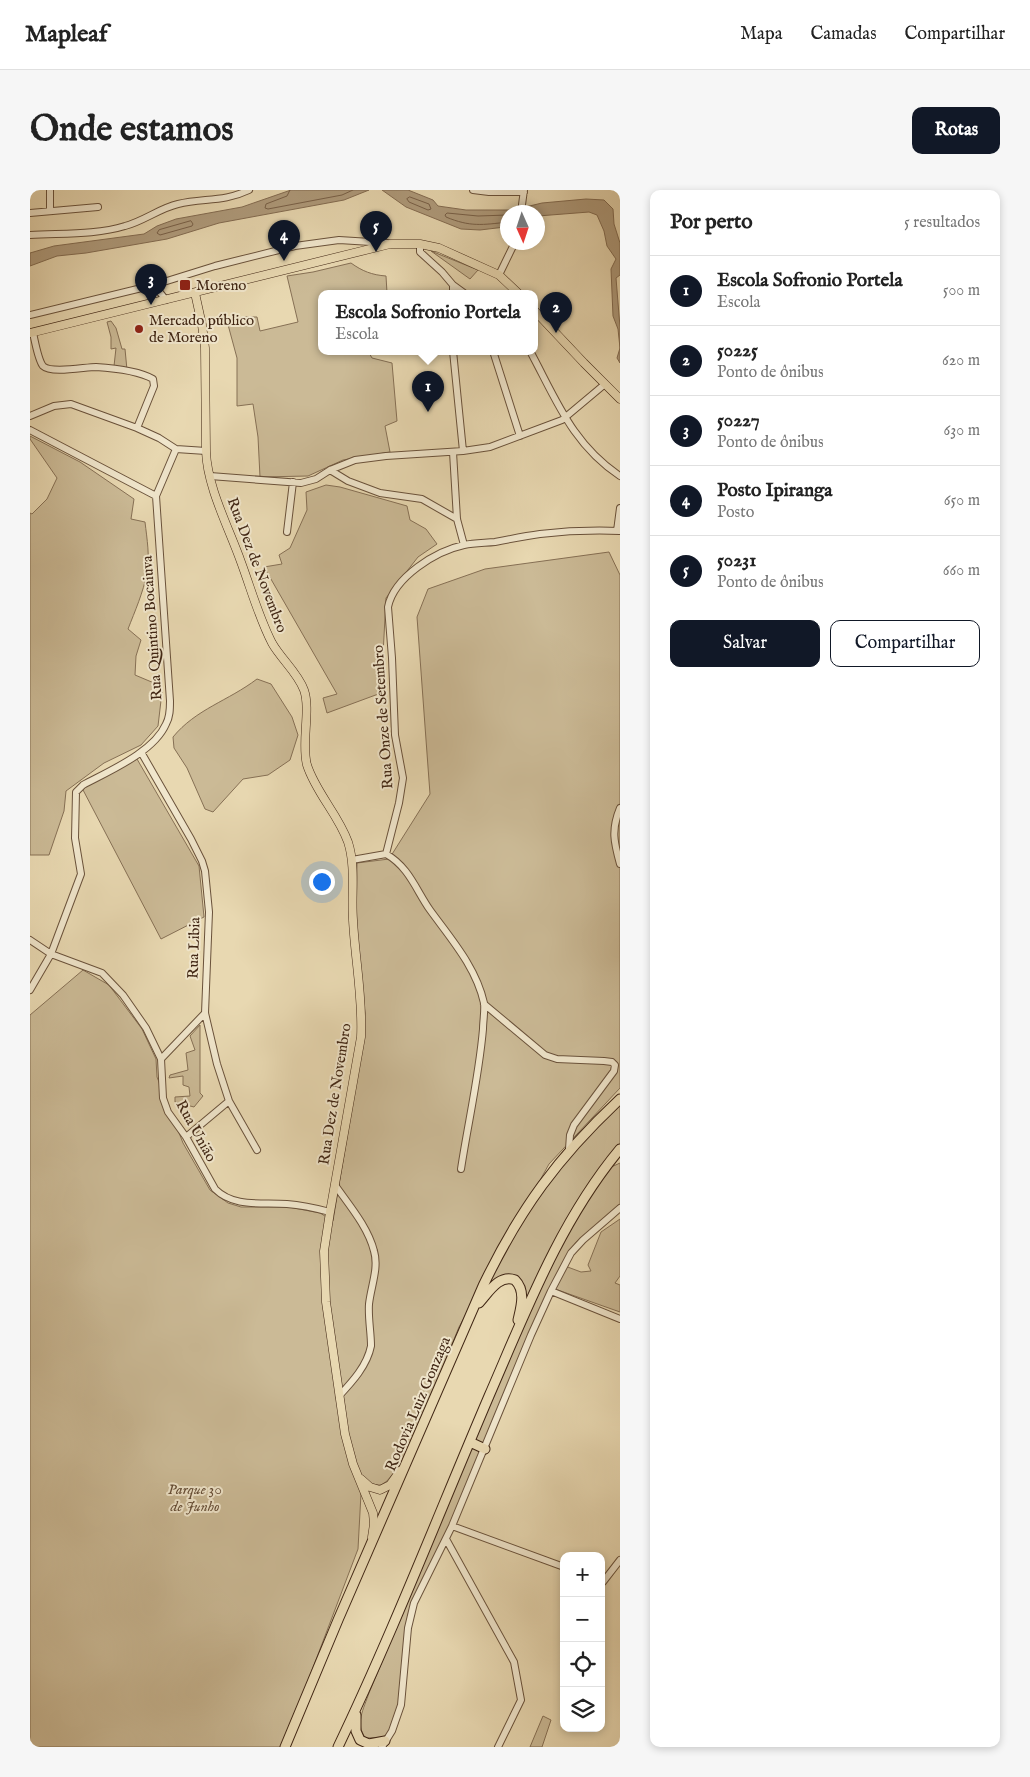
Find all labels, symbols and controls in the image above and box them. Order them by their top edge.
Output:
text: Mapleaf [25,19,107,50]
text: Mapa [740,23,782,46]
text: Camadas [810,23,876,46]
text: Compartilhar [904,23,1005,46]
button: Rotas [912,107,1000,154]
text: Onde estamos [30,108,234,153]
north arrow [500,205,545,250]
text: Por perto [670,209,752,236]
pin: 5 [360,211,392,252]
text: 5 resultados [904,213,980,233]
pin: 4 [268,220,300,261]
pin: 3 [135,264,167,305]
text: Escola Sofronio Portela [717,269,903,293]
place label: Moreno [196,276,246,295]
marker: Moreno [178,278,192,292]
text: 1 [683,281,689,301]
text: 500 m [943,281,980,301]
popup [318,290,538,355]
pin: 2 [540,292,572,333]
text: Escola [717,293,760,313]
text: Escola Sofronio Portela [335,301,521,325]
place label: Mercado público de Moreno [149,311,254,347]
marker: Mercado público de Moreno [133,323,145,335]
text: Escola [335,325,379,345]
text: 50225 [717,339,758,363]
text: 2 [682,351,690,371]
text: 620 m [942,351,980,371]
text: Ponto de ônibus [717,363,824,383]
pin: 1 [412,371,444,412]
text: 50227 [717,409,760,433]
text: 3 [683,421,689,441]
text: 630 m [944,421,980,441]
text: Ponto de ônibus [717,433,824,453]
text: Posto Ipiranga [717,479,833,503]
text: 4 [682,491,690,511]
text: 650 m [944,491,980,511]
street label: Rua Dez de Novembro [222,495,292,635]
text: Posto [717,503,754,523]
text: 50231 [717,549,756,573]
street label: Rua Quintino Bocaiuva [137,554,167,701]
text: 5 [683,561,689,581]
text: 660 m [943,561,980,581]
text: Ponto de ônibus [717,573,824,593]
button: Salvar [670,620,820,667]
button: Compartilhar [830,620,980,667]
street label: Rua Onze de Setembro [368,644,398,790]
your location [309,869,335,895]
street label: Rua Libia [183,916,205,979]
street label: Rua Dez de Novembro [314,1022,356,1166]
street label: Rua União [171,1097,221,1165]
street label: Rodovia Luiz Gonzaga [381,1333,455,1474]
park label: Parque 30 de Junho [168,1480,222,1516]
map controls [560,1552,605,1732]
button: + [560,1552,605,1597]
button: − [560,1597,605,1642]
button: locate [560,1642,605,1687]
button: layers [560,1687,605,1732]

